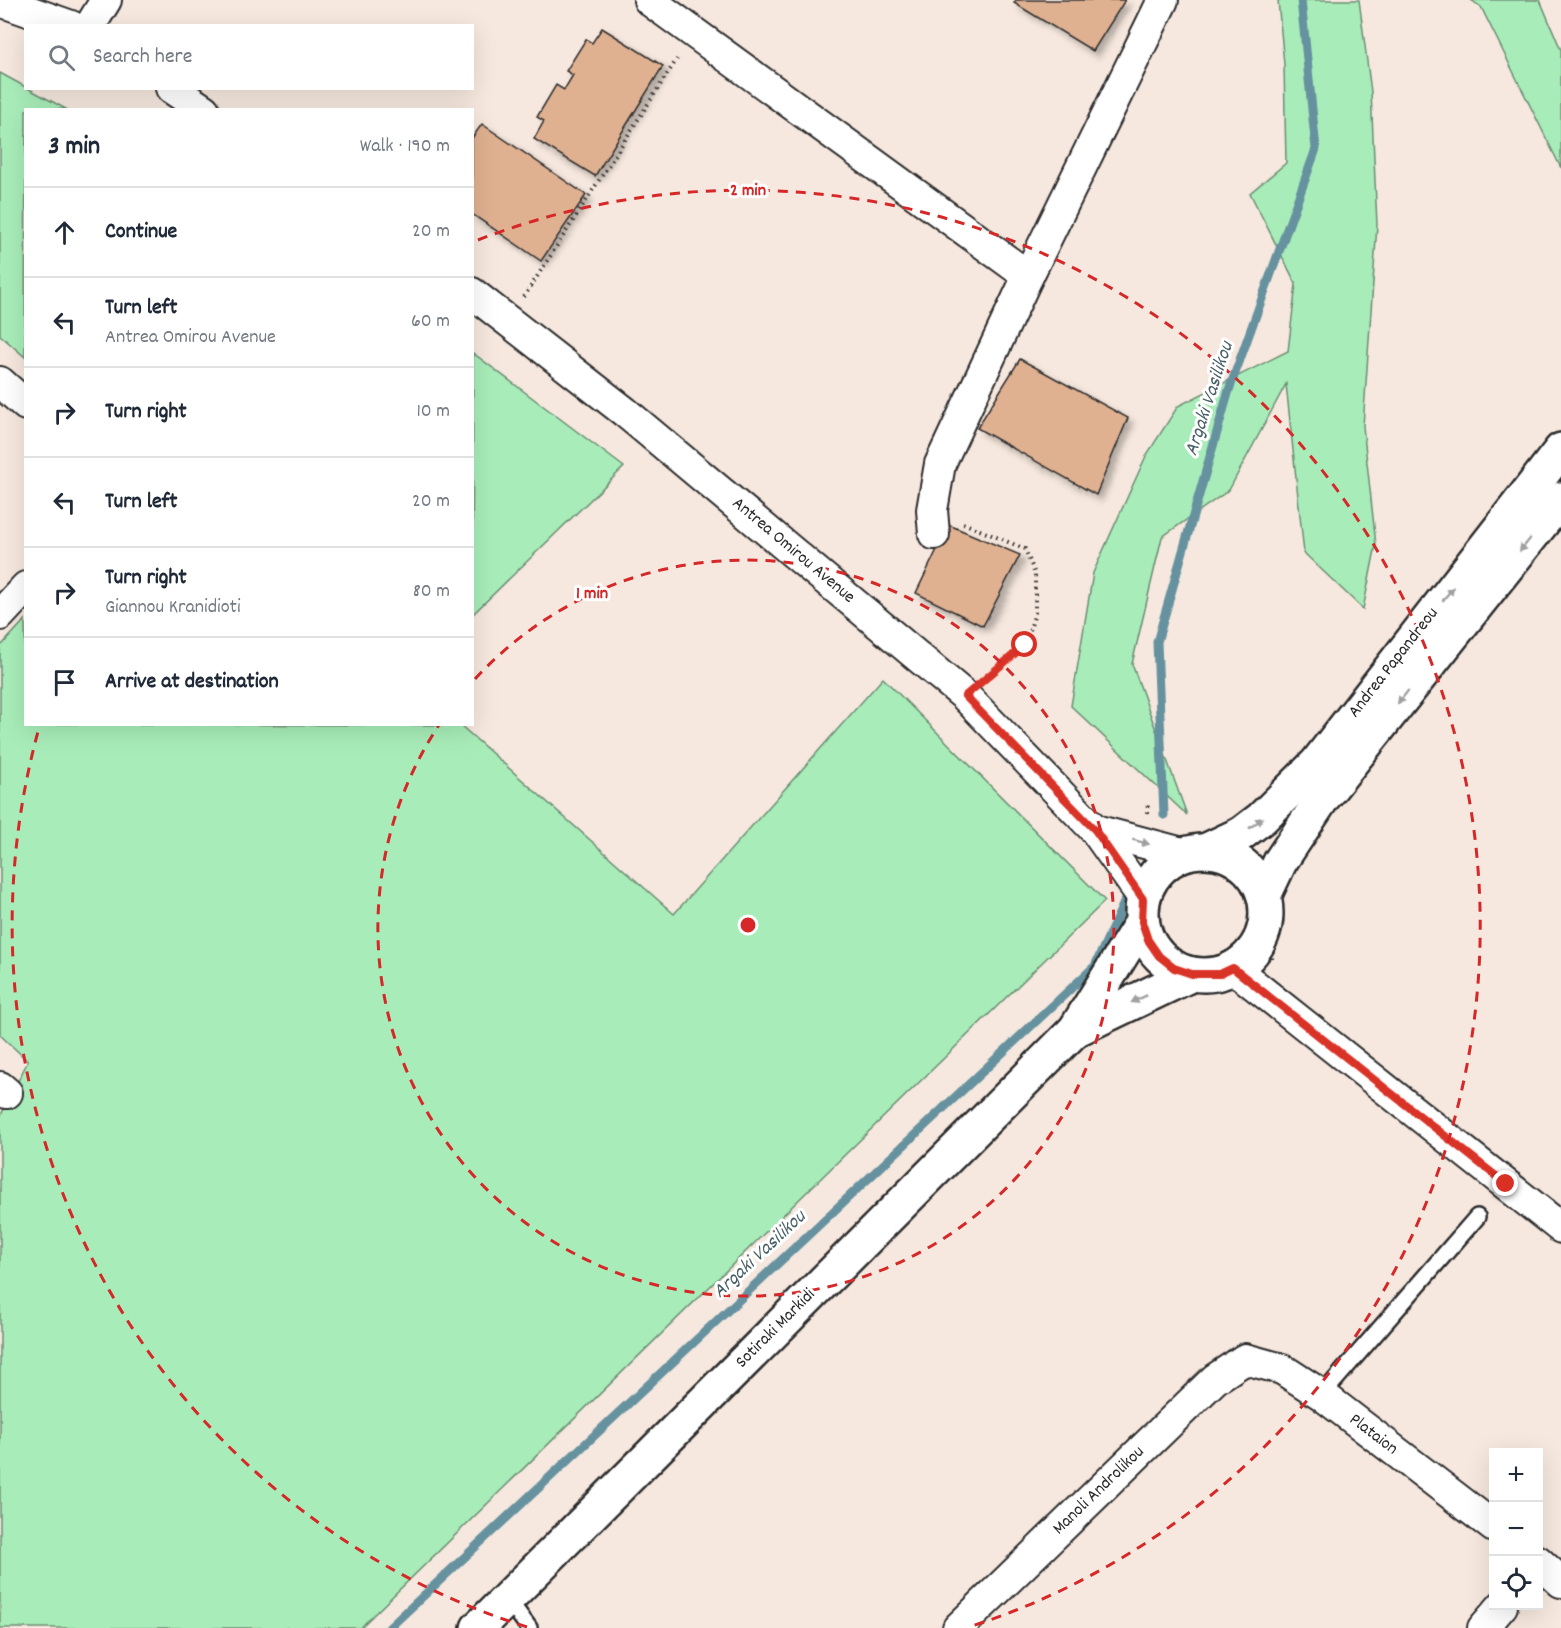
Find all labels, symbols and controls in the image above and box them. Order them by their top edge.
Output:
search box [24,24,474,90]
icon: search [45,41,78,74]
text: Search here [93,42,192,73]
text: 3 min [48,129,100,166]
text: Walk · 190 m [360,133,450,161]
text: 2 min [730,179,766,204]
icon: ahead [48,216,81,249]
text: Continue [105,217,177,248]
text: 20 m [412,218,450,246]
text: Turn left [105,293,177,324]
icon: left [48,306,81,339]
text: 60 m [411,308,450,336]
text: Antrea Omirou Avenue [105,324,276,352]
water label: Argaki Vasilikou [1178,337,1242,460]
icon: right [48,396,81,429]
text: Turn right [105,397,187,428]
text: 10 m [416,398,450,426]
icon: left [48,486,81,519]
text: Turn left [105,487,177,518]
text: 20 m [412,488,450,516]
street label: Antrea Omirou Avenue [726,492,860,610]
one-way arrow [1518,537,1531,553]
text: Turn right [105,563,187,594]
icon: right [48,576,81,609]
text: 80 m [413,578,450,606]
text: 1 min [576,582,608,607]
one-way arrow [1442,586,1455,602]
text: Giannou Kranidioti [105,594,241,622]
street label: Andrea Papandreou [1343,602,1445,724]
route start [1011,631,1037,657]
icon: arrive [48,666,81,699]
text: Arrive at destination [105,667,279,698]
one-way arrow [1397,690,1409,705]
one-way arrow [1247,817,1263,829]
one-way arrow [1131,838,1150,848]
centre of rings [738,915,758,935]
one-way arrow [1131,995,1148,1004]
route end [1492,1170,1518,1196]
water label: Argaki Vasilikou [707,1204,814,1306]
street label: Sotiraki Markidi [730,1283,822,1375]
street label: Plataion [1343,1408,1403,1462]
street label: Manoli Androlikou [1048,1441,1150,1541]
map controls [1489,1448,1543,1610]
button: + [1489,1448,1543,1502]
button: − [1489,1502,1543,1556]
button: locate [1489,1556,1543,1610]

